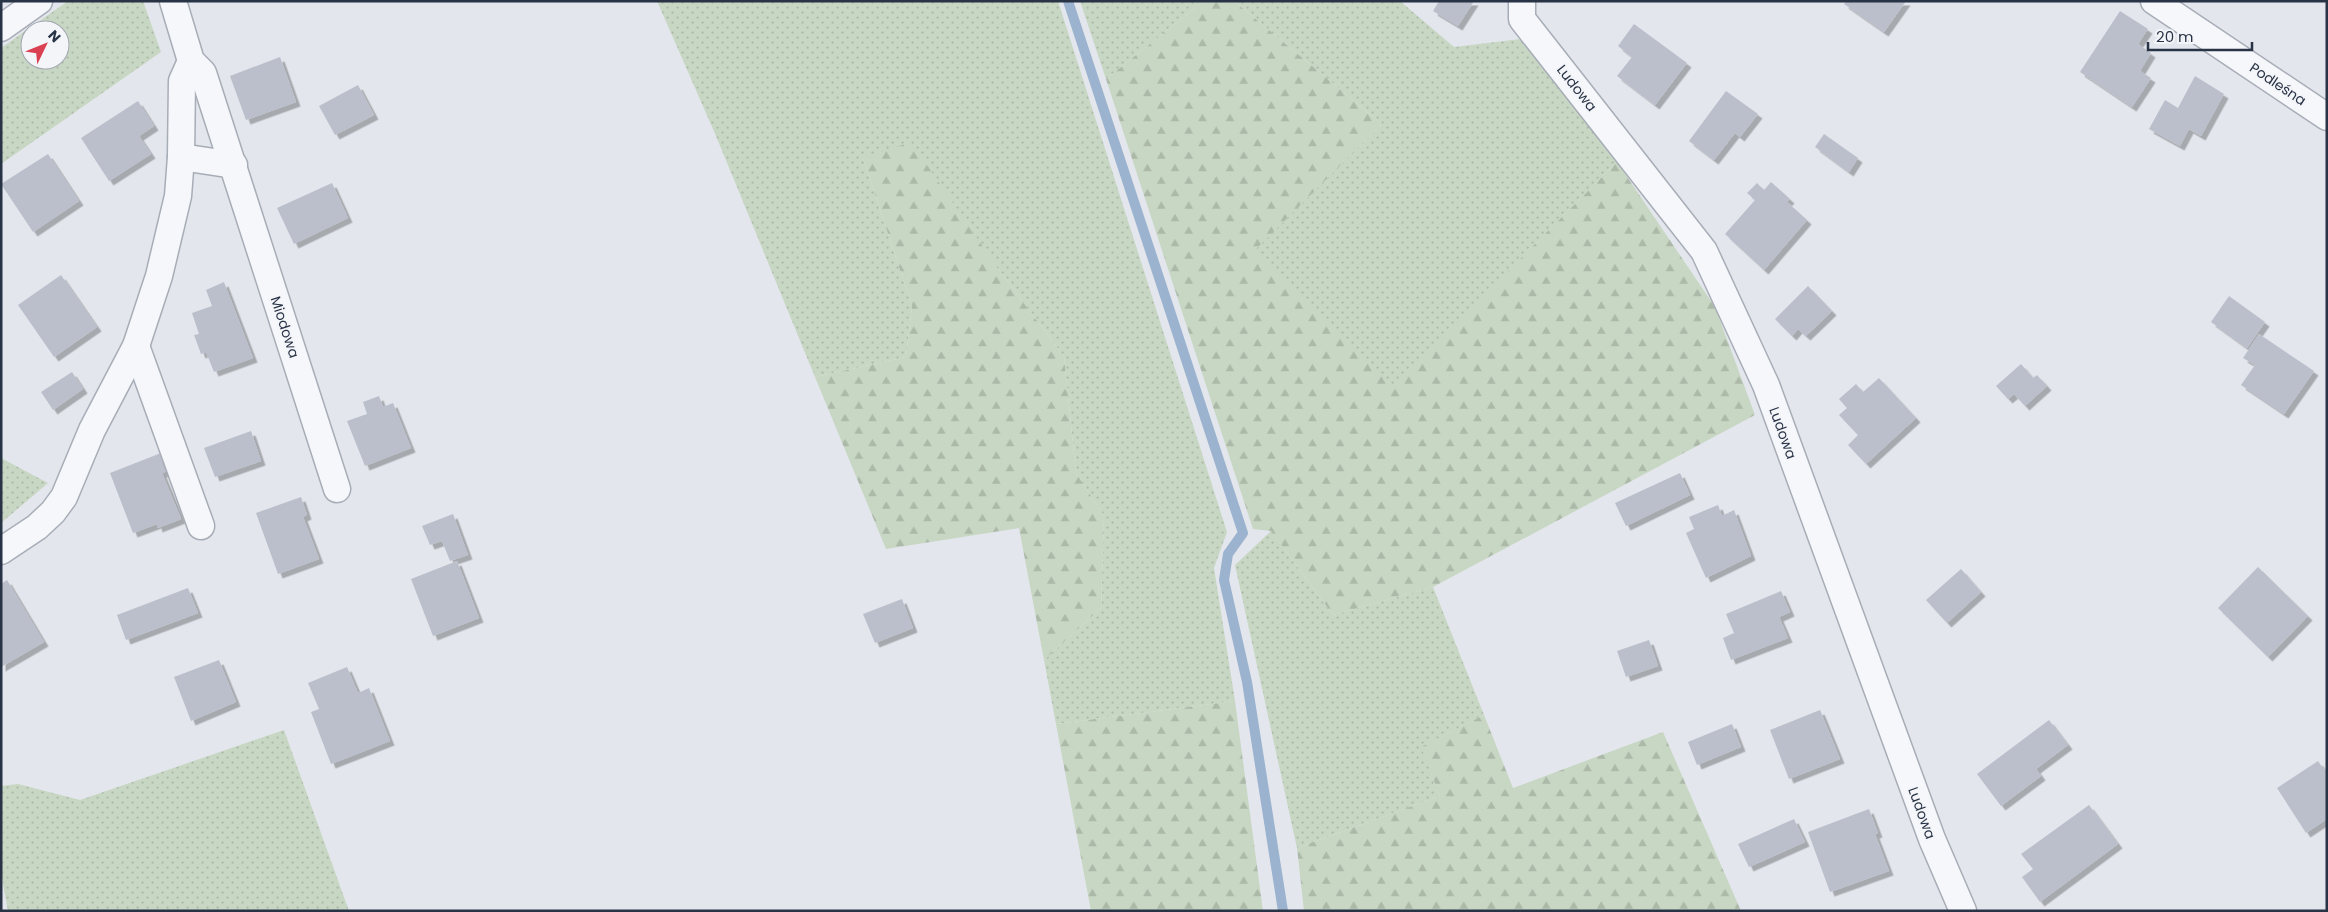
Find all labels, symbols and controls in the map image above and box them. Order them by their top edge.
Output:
north arrow [20,20,70,70]
scale bar [2148,20,2252,52]
text: N [44,25,65,47]
text: 20 m [2156,26,2194,47]
street label: Podleśna [2246,58,2310,110]
street label: Ludowa [1552,60,1602,116]
street label: Miodowa [266,294,304,360]
street label: Ludowa [1764,404,1802,462]
street label: Ludowa [1903,784,1941,842]

